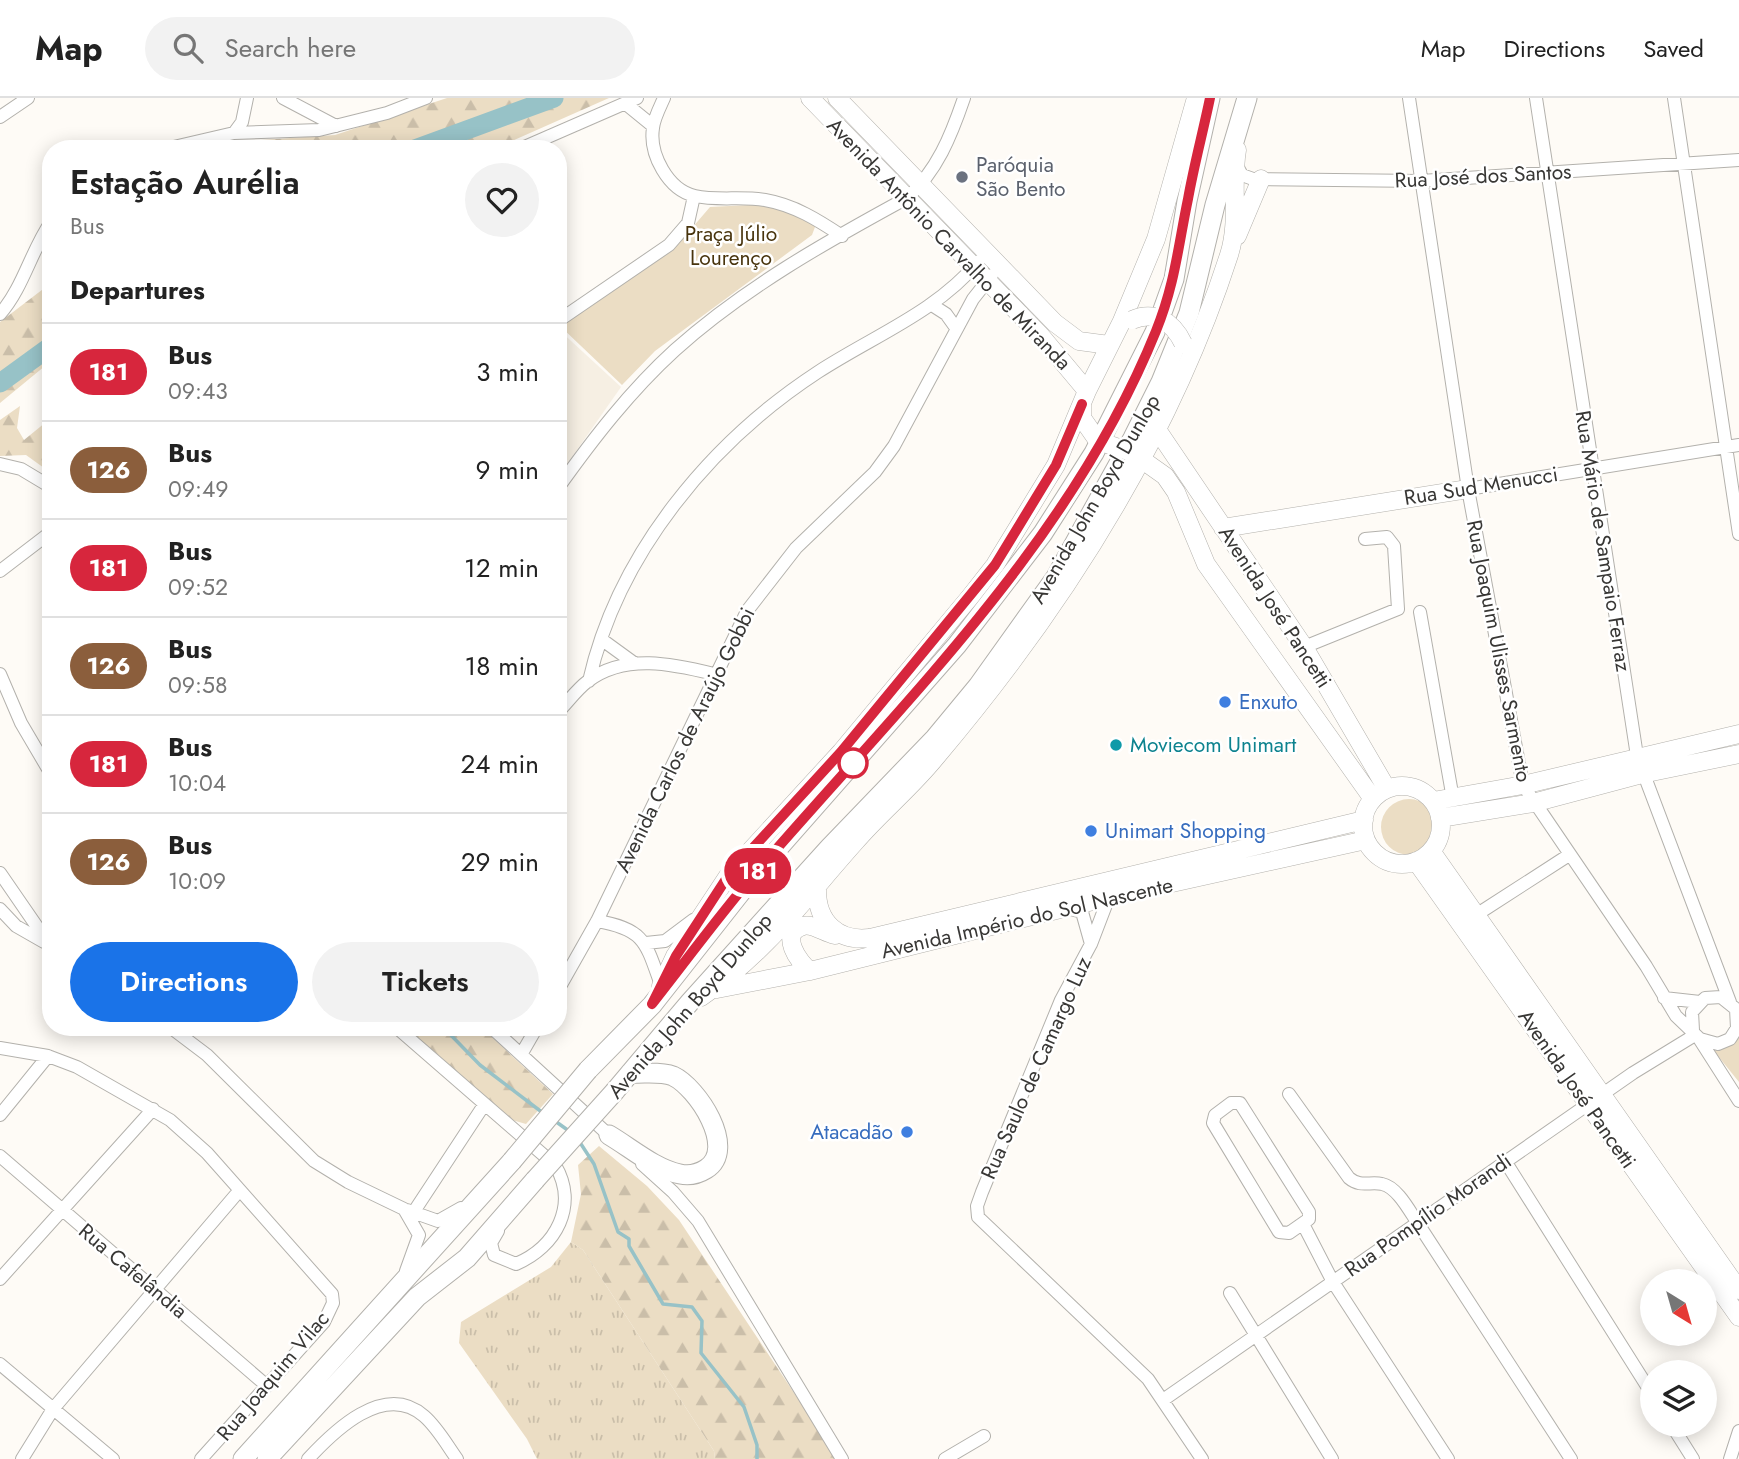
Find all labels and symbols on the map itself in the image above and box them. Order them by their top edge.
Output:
street label: Avenida Antônio Carvalho de Miranda [820,111,1078,377]
place label: Paróquia São Bento [976,150,1066,204]
street label: Rua José dos Santos [1394,156,1572,196]
marker: Paróquia São Bento [954,169,970,185]
park label: Praça Júlio Lourenço [685,219,777,273]
street label: Avenida John Boyd Dunlop [1023,389,1167,609]
street label: Rua Mário de Sampaio Ferraz [1568,408,1639,674]
street label: Rua Sud Menucci [1402,459,1560,513]
street label: Rua Joaquim Ulisses Sarmento [1459,517,1539,785]
street label: Avenida José Pancetti [1211,520,1339,694]
street label: Avenida Carlos de Araújo Gobbi [608,602,762,878]
place label: Enxuto [1239,687,1298,717]
marker: Enxuto [1217,694,1233,710]
place label: Moviecom Unimart [1130,730,1296,760]
marker: Moviecom Unimart [1108,737,1124,753]
unlabelled marker [838,748,868,778]
place label: Unimart Shopping [1105,816,1266,846]
marker: Unimart Shopping [1083,823,1099,839]
line badge: 181 [718,848,798,894]
street label: Avenida Império do Sol Nascente [878,870,1176,966]
street label: Avenida John Boyd Dunlop [601,907,779,1105]
street label: Rua Saulo de Camargo Luz [973,952,1099,1184]
street label: Avenida José Pancetti [1511,1003,1643,1175]
place label: Atacadão [810,1117,893,1147]
marker: Atacadão [899,1124,915,1140]
street label: Rua Pompílio Morandi [1338,1146,1518,1284]
street label: Rua Cafelândia [72,1216,194,1326]
north arrow [1640,1269,1717,1346]
street label: Rua Joaquim Vilac [210,1305,336,1447]

